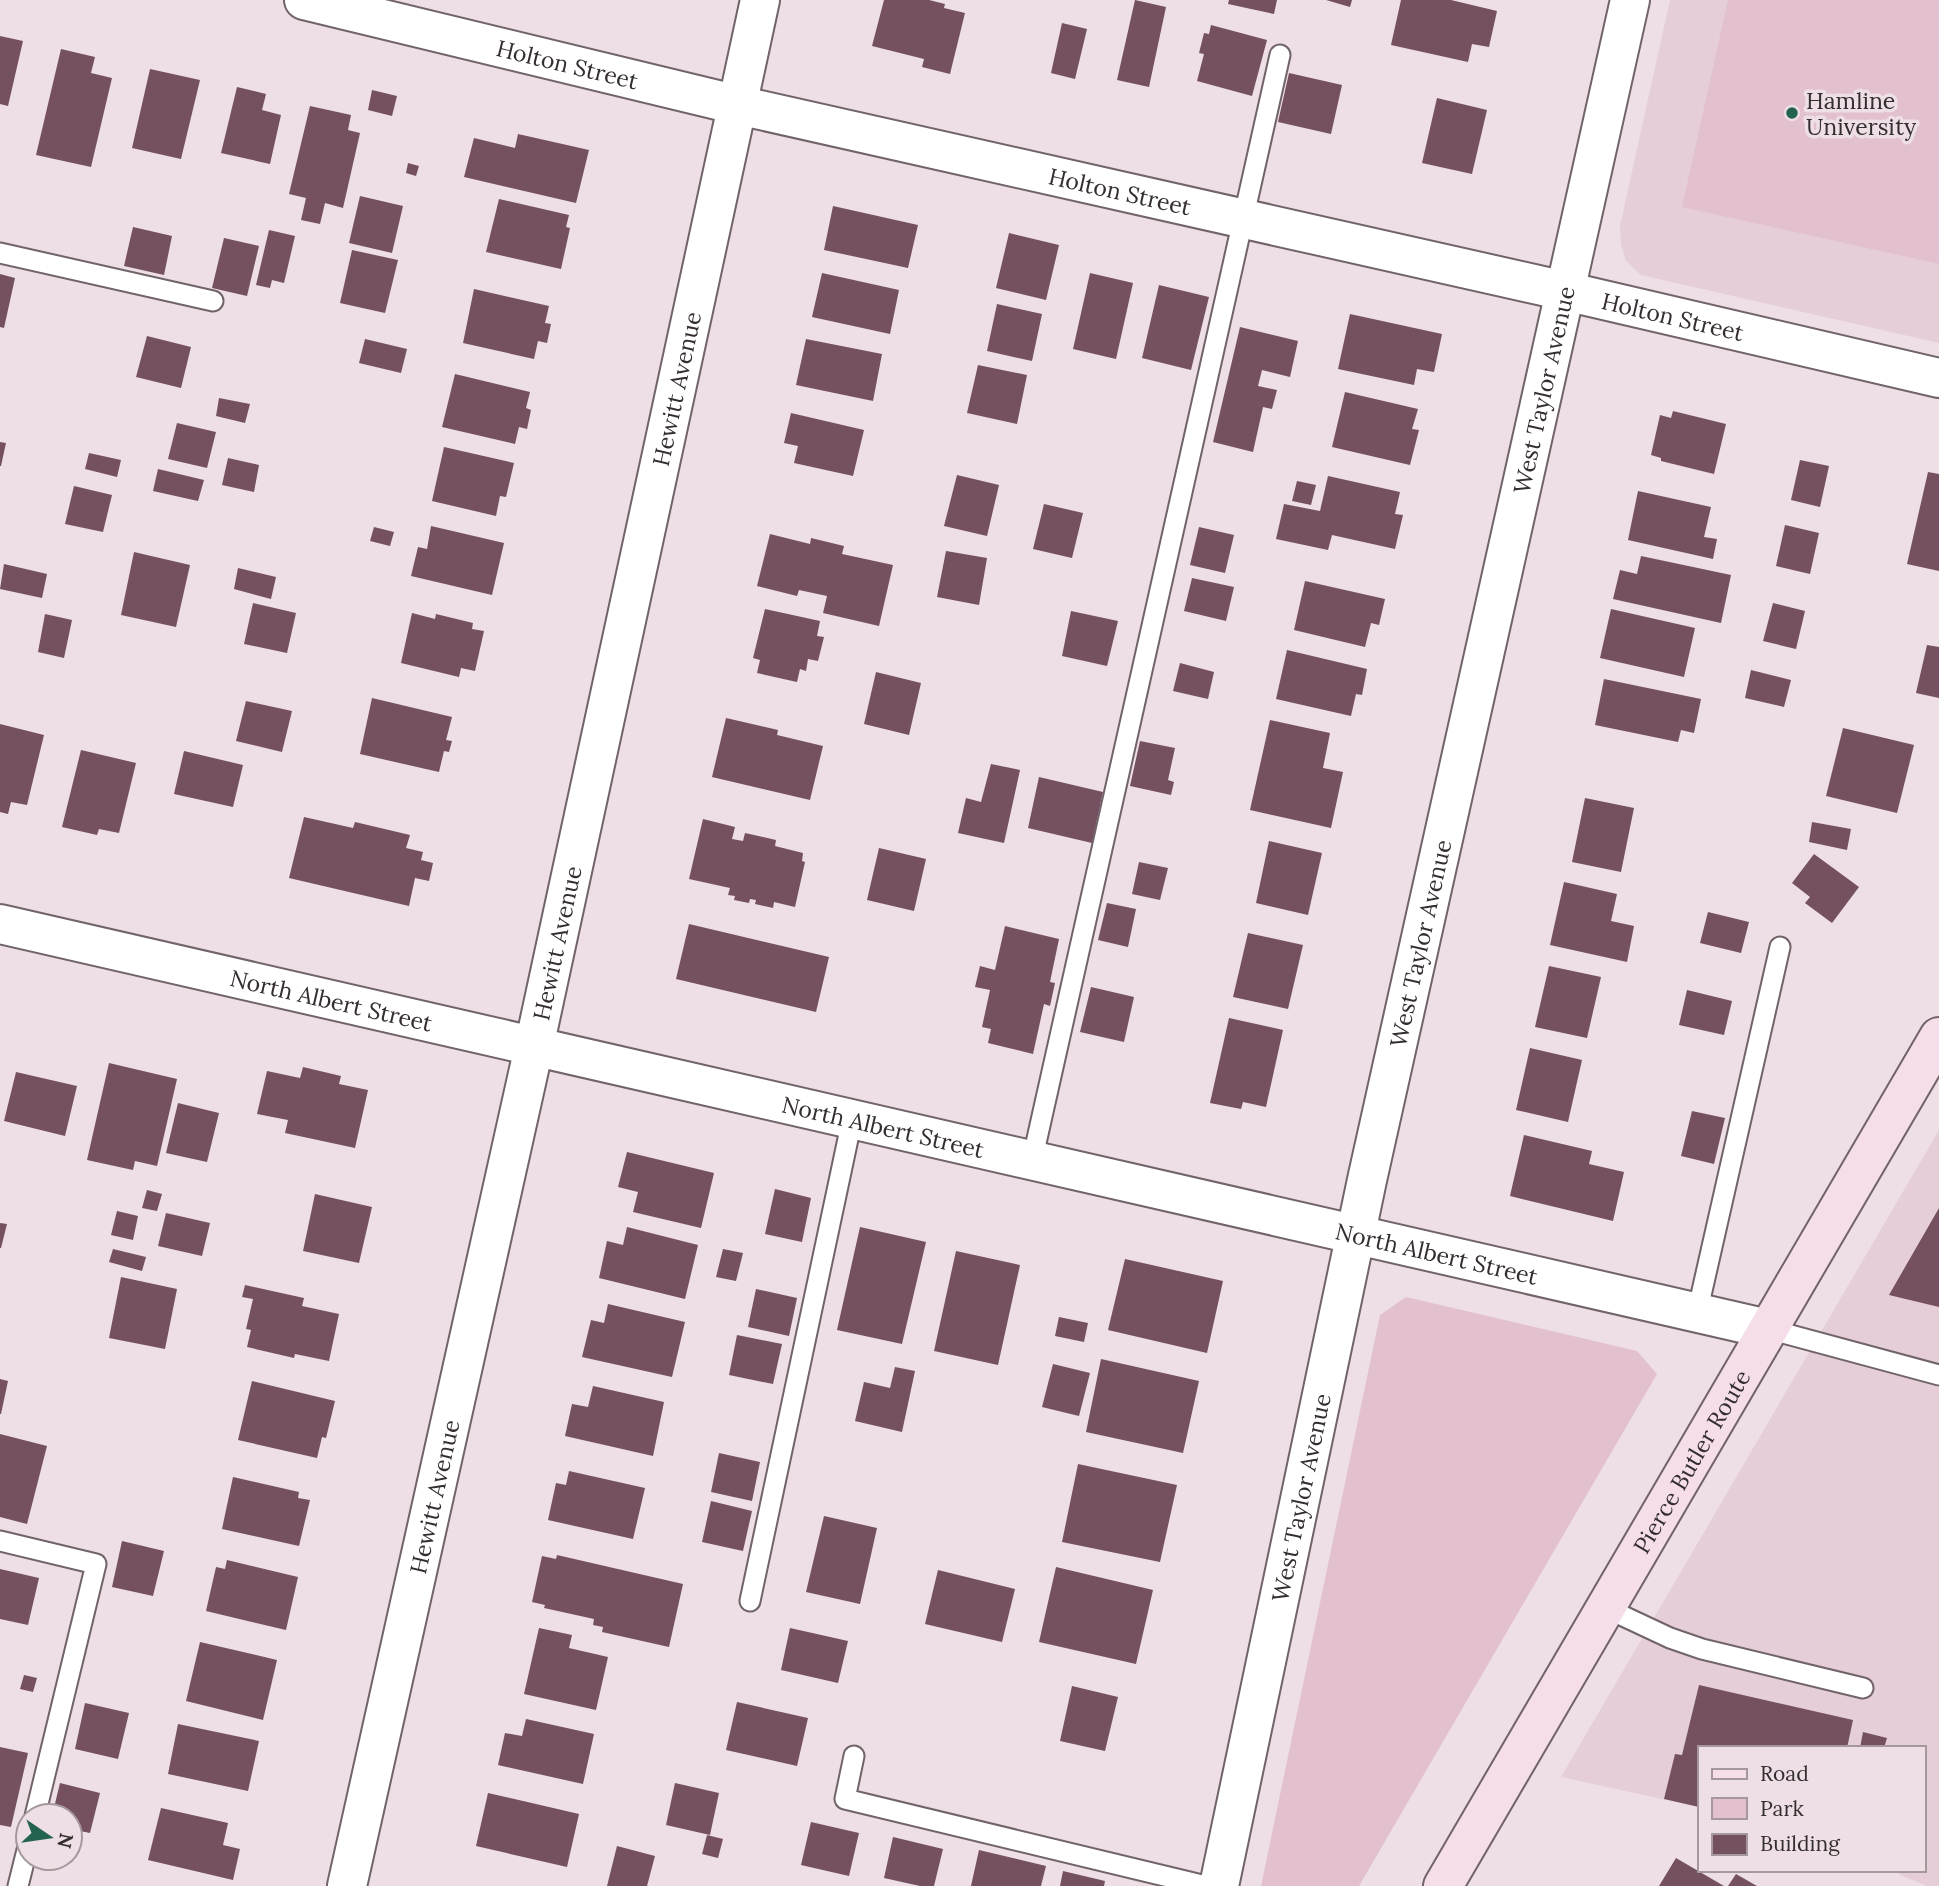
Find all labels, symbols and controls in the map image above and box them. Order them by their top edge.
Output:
street label: Holton Street [494,33,641,95]
place label: Hamline University [1806,86,1917,141]
marker: Hamline University [1784,105,1800,121]
street label: Holton Street [1046,161,1194,221]
street label: West Taylor Avenue [1506,283,1580,496]
street label: Holton Street [1599,286,1747,347]
street label: Hewitt Avenue [645,309,707,469]
street label: West Taylor Avenue [1383,837,1457,1050]
street label: Hewitt Avenue [526,863,587,1023]
street label: North Albert Street [228,963,435,1037]
street label: North Albert Street [779,1089,987,1164]
street label: North Albert Street [1333,1216,1541,1290]
street label: Pierce Butler Route [1626,1364,1756,1558]
street label: West Taylor Avenue [1265,1391,1336,1604]
street label: Hewitt Avenue [403,1417,465,1576]
legend [1698,1746,1925,1872]
text: Road [1760,1760,1809,1787]
text: Park [1760,1795,1804,1822]
north arrow [14,1802,84,1872]
text: Building [1760,1830,1840,1857]
text: N [52,1831,79,1851]

